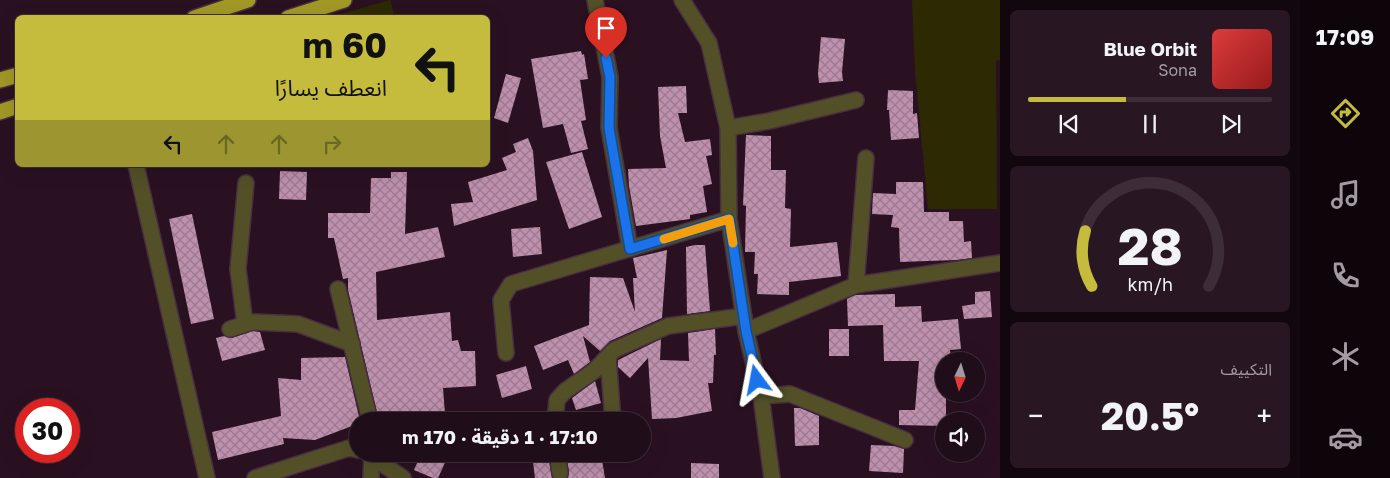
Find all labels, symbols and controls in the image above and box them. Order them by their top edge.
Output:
pin [585,7,627,58]
icon: arrive [592,14,620,42]
text: 17:09 [1316,23,1374,50]
text: 60 m [303,24,387,66]
icon: left [405,35,470,100]
text: Blue Orbit [1103,37,1197,60]
text: Sona [1158,60,1197,80]
text: انعطف يسارًا [275,74,387,101]
icon: directions [1328,96,1363,131]
icon: previous [1055,110,1083,138]
icon: pause [1136,110,1164,138]
icon: next [1217,110,1245,138]
icon: left [159,130,187,158]
icon: ahead [212,130,240,158]
icon: ahead [265,130,293,158]
icon: right [318,130,346,158]
icon: music [1328,177,1363,212]
text: 28 [1117,214,1183,276]
icon: phone [1328,258,1363,293]
text: km/h [1127,273,1173,295]
icon: climate [1328,339,1363,374]
north arrow [935,352,985,402]
map controls [935,352,985,462]
position arrow [730,353,782,405]
text: التكييف [1220,359,1272,379]
text: 20.5° [1101,393,1199,438]
speed limit sign: 30 [15,398,80,463]
text: − [1028,399,1043,432]
text: + [1257,399,1272,432]
button: sound [935,412,985,462]
icon: car [1328,420,1363,455]
text: 17:10 · 1 دقيقة · 170 m [402,425,598,448]

